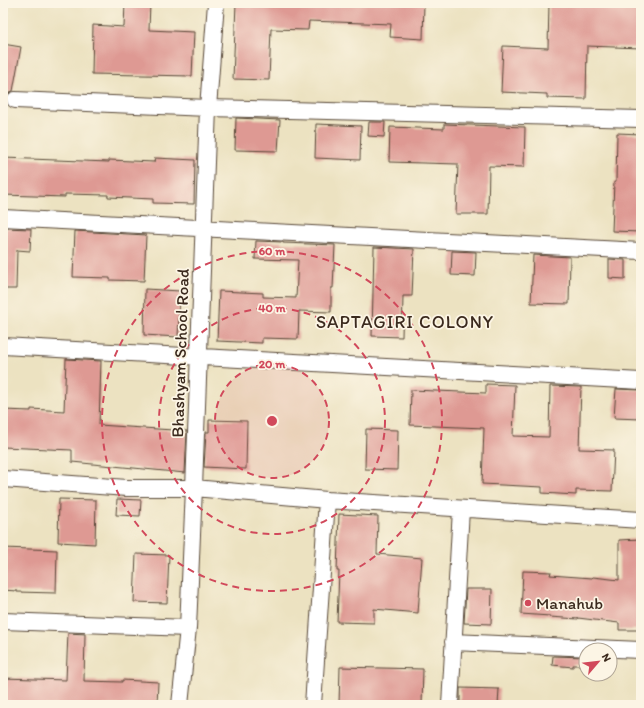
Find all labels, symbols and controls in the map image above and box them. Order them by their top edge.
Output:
text: 60 m [259,244,286,258]
street label: Bhashyam School Road [167,267,193,438]
text: 40 m [258,301,287,315]
district label: SAPTAGIRI COLONY [316,311,494,333]
text: 20 m [259,357,286,371]
centre of rings [265,414,279,428]
place label: Manahub [536,593,603,613]
marker: Manahub [523,598,533,608]
north arrow [578,642,618,682]
text: N [599,651,614,664]

